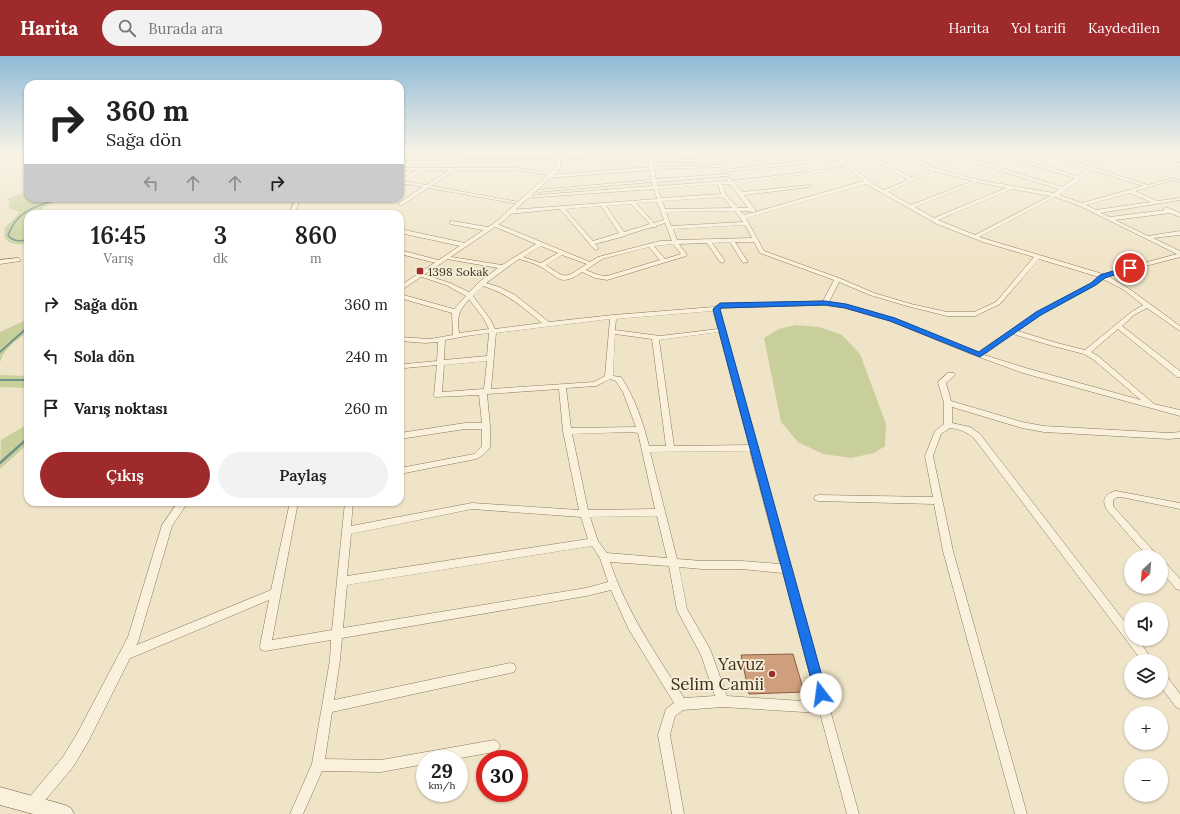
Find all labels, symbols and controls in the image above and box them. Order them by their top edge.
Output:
search box [102,10,382,46]
text: Harita [20,16,78,40]
icon: search [116,17,138,39]
text: Burada ara [148,19,223,38]
text: Harita [948,19,989,37]
text: Yol tarifi [1011,19,1066,37]
text: Kaydedilen [1088,19,1160,37]
text: 360 m [106,93,189,129]
icon: right [40,96,92,148]
text: Sağa dön [106,128,182,151]
icon: left [140,172,162,194]
icon: ahead [182,172,204,194]
icon: ahead [224,172,246,194]
icon: right [266,172,288,194]
text: 16:45 [91,220,146,251]
text: 3 [214,220,227,251]
text: 860 [295,220,337,251]
text: Varış [103,250,134,267]
text: dk [213,250,228,267]
text: m [310,250,322,267]
pin [1113,251,1147,285]
icon: arrive [1119,257,1141,279]
place label: 1398 Sokak [428,264,489,279]
marker: 1398 Sokak [415,266,425,276]
icon: right [40,293,62,315]
text: Sağa dön [74,295,138,314]
text: 360 m [344,295,388,314]
icon: left [40,345,62,367]
text: Sola dön [74,347,135,366]
text: 240 m [345,347,388,366]
icon: arrive [40,397,62,419]
text: Varış noktası [74,399,168,418]
text: 260 m [345,399,388,418]
button: Çıkış [40,452,210,498]
button: Paylaş [218,452,388,498]
north arrow [1124,550,1168,594]
map controls [1124,550,1168,802]
button: sound [1124,602,1168,646]
place label: Yavuz Selim Camii [671,653,764,695]
button: layers [1124,654,1168,698]
marker: Yavuz Selim Camii [767,669,777,679]
position arrow [800,673,842,715]
button: + [1124,706,1168,750]
speed limit sign: 30 [476,750,528,802]
text: 29 [431,758,453,783]
button: − [1124,758,1168,802]
text: km/h [428,779,456,792]

